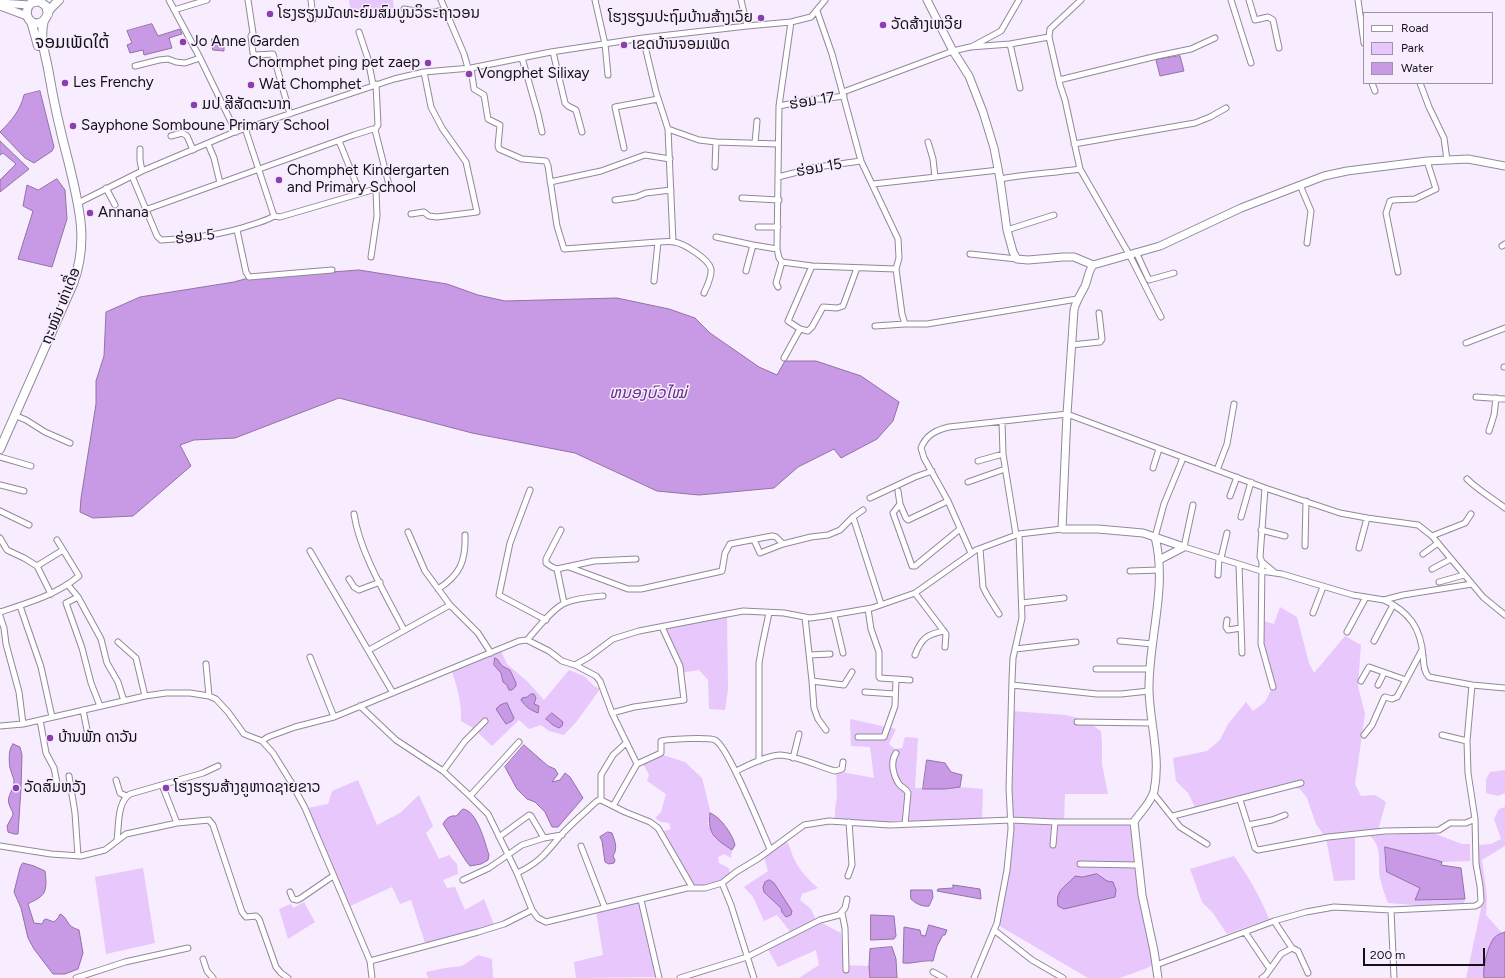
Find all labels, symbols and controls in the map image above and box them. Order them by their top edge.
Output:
place label: ໂຮງຮຽນມັດທະຍົມສົມບູນວິຣະຖາວອນ [278,5,480,23]
marker: ໂຮງຮຽນມັດທະຍົມສົມບູນວິຣະຖາວອນ [265,9,275,19]
place label: ໂຮງຮຽນປະຖົມບ້ານສ້າງເວົຍ [608,9,753,27]
legend [1363,12,1493,84]
marker: ໂຮງຮຽນປະຖົມບ້ານສ້າງເວົຍ [756,13,766,23]
place label: ວັດສ້າງເຫວີຍ [891,16,962,34]
marker: ວັດສ້າງເຫວີຍ [878,20,888,30]
text: Road [1401,21,1429,35]
district label: ຈອມເພັດໃຕ້ [35,33,109,53]
place label: Jo Anne Garden [191,33,299,51]
place label: ເຂດບ້ານຈອມເພັດ [632,36,730,54]
marker: Jo Anne Garden [178,37,188,47]
marker: ເຂດບ້ານຈອມເພັດ [619,40,629,50]
text: Park [1401,41,1424,55]
place label: Chormphet ping pet zaep [248,54,420,72]
marker: Chormphet ping pet zaep [423,58,433,68]
text: Water [1401,61,1433,75]
place label: Vongphet Silixay [477,65,589,83]
marker: Vongphet Silixay [464,69,474,79]
place label: Les Frenchy [73,74,154,92]
place label: Wat Chomphet [259,76,362,94]
marker: Les Frenchy [60,78,70,88]
marker: Wat Chomphet [246,80,256,90]
street label: ຮ່ອມ 17 [788,89,836,113]
place label: ມປ ສີສັດຕະນາກ [202,96,291,114]
marker: ມປ ສີສັດຕະນາກ [189,100,199,110]
place label: Sayphone Somboune Primary School [81,117,329,135]
marker: Sayphone Somboune Primary School [68,121,78,131]
street label: ຮ່ອມ 15 [795,155,843,181]
place label: Chomphet Kindergarten and Primary School [287,162,449,197]
marker: Chomphet Kindergarten and Primary School [274,175,284,185]
place label: Annana [98,204,149,222]
marker: Annana [85,208,95,218]
street label: ຮ່ອມ 5 [174,226,216,248]
street label: ຖະໝົນ ທ່າເດື່ອ [37,265,85,347]
water label: ຫນອງບົວໄໝ່ [609,383,687,403]
place label: ບ້ານພັກ ດາວັນ [58,729,138,747]
marker: ບ້ານພັກ ດາວັນ [45,733,55,743]
place label: ວັດສົມຫວັງ [24,779,86,797]
place label: ໂຮງຮຽນສ້າງຄູຫາດຊາຍຂາວ [174,779,321,797]
marker: ວັດສົມຫວັງ [11,783,21,793]
marker: ໂຮງຮຽນສ້າງຄູຫາດຊາຍຂາວ [161,783,171,793]
scale bar [1365,940,1487,966]
text: 200 m [1370,948,1405,962]

